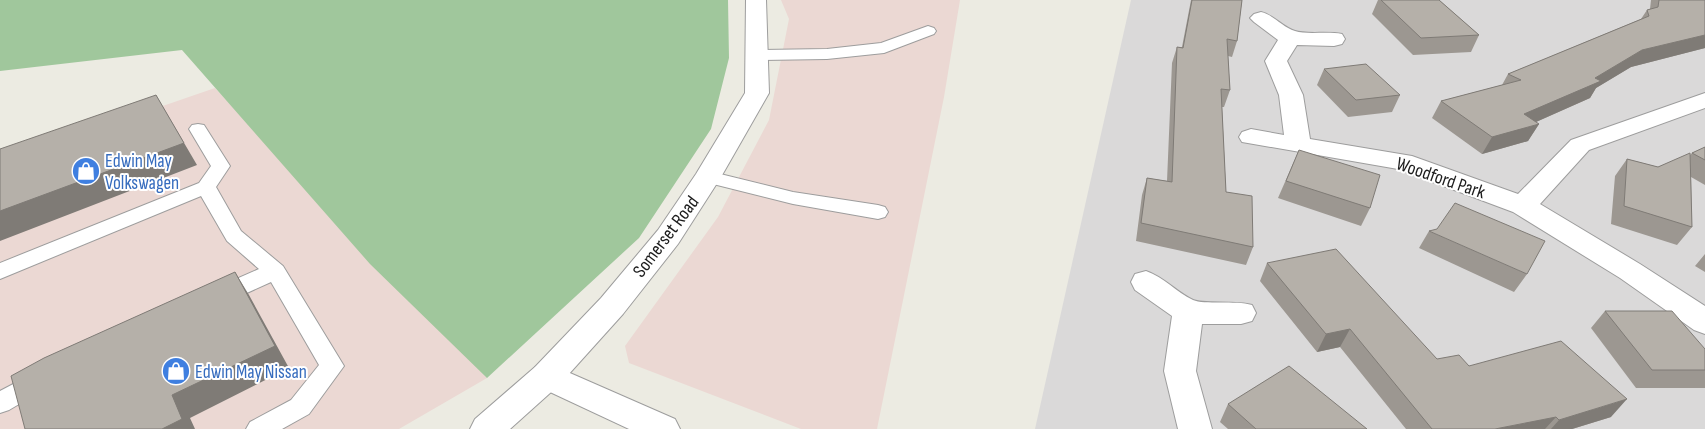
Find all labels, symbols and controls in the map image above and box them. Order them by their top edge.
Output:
place label: Edwin May Volkswagen [105,150,179,195]
street label: Woodford Park [1393,152,1489,205]
shop icon: Edwin May Volkswagen [71,156,101,186]
street label: Somerset Road [628,192,704,282]
shop icon: Edwin May Nissan [161,356,191,386]
place label: Edwin May Nissan [195,361,307,384]

